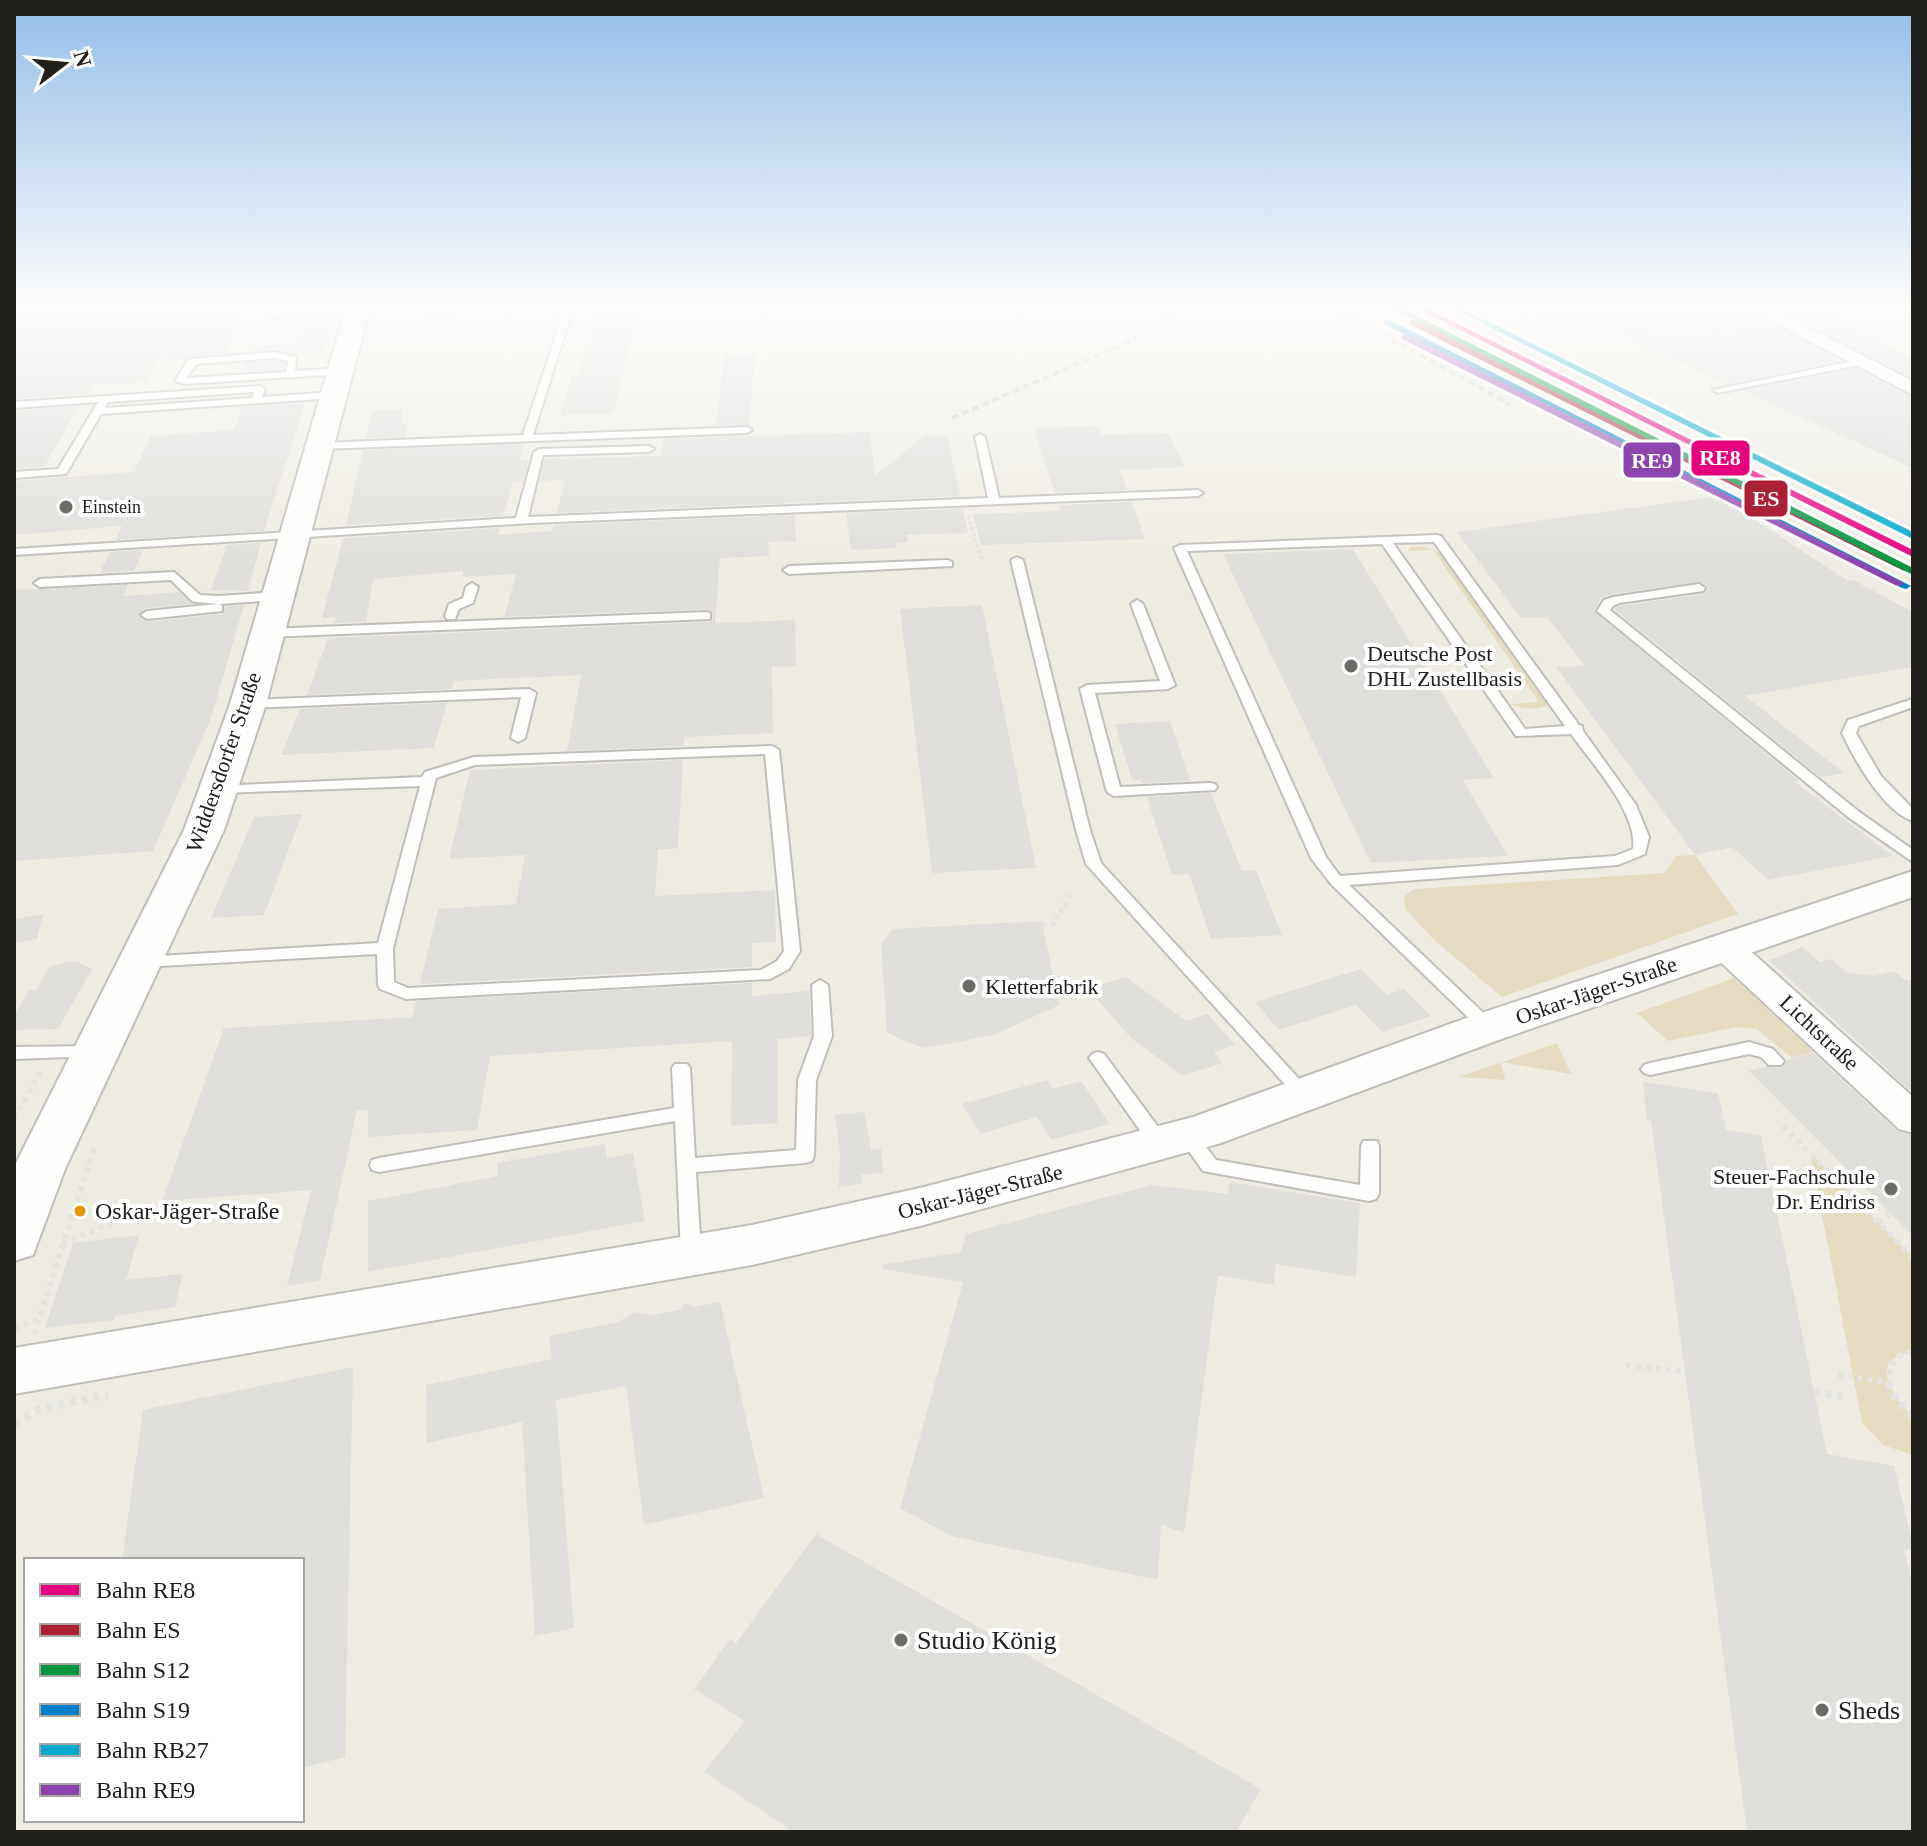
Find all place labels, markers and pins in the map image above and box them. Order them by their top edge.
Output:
place label: Einstein [82,497,141,517]
marker: Einstein [57,498,75,516]
place label: Deutsche Post DHL Zustellbasis [1367,641,1522,691]
marker: Deutsche Post DHL Zustellbasis [1342,657,1360,675]
place label: Kletterfabrik [985,974,1099,999]
marker: Kletterfabrik [960,977,978,995]
place label: Steuer-Fachschule Dr. Endriss [1713,1164,1875,1214]
marker: Steuer-Fachschule Dr. Endriss [1882,1180,1900,1198]
place label: Oskar-Jäger-Straße [95,1198,279,1224]
marker: Oskar-Jäger-Straße [72,1203,88,1219]
place label: Studio König [917,1626,1056,1655]
marker: Studio König [892,1631,910,1649]
place label: Sheds [1838,1696,1900,1725]
marker: Sheds [1813,1701,1831,1719]

